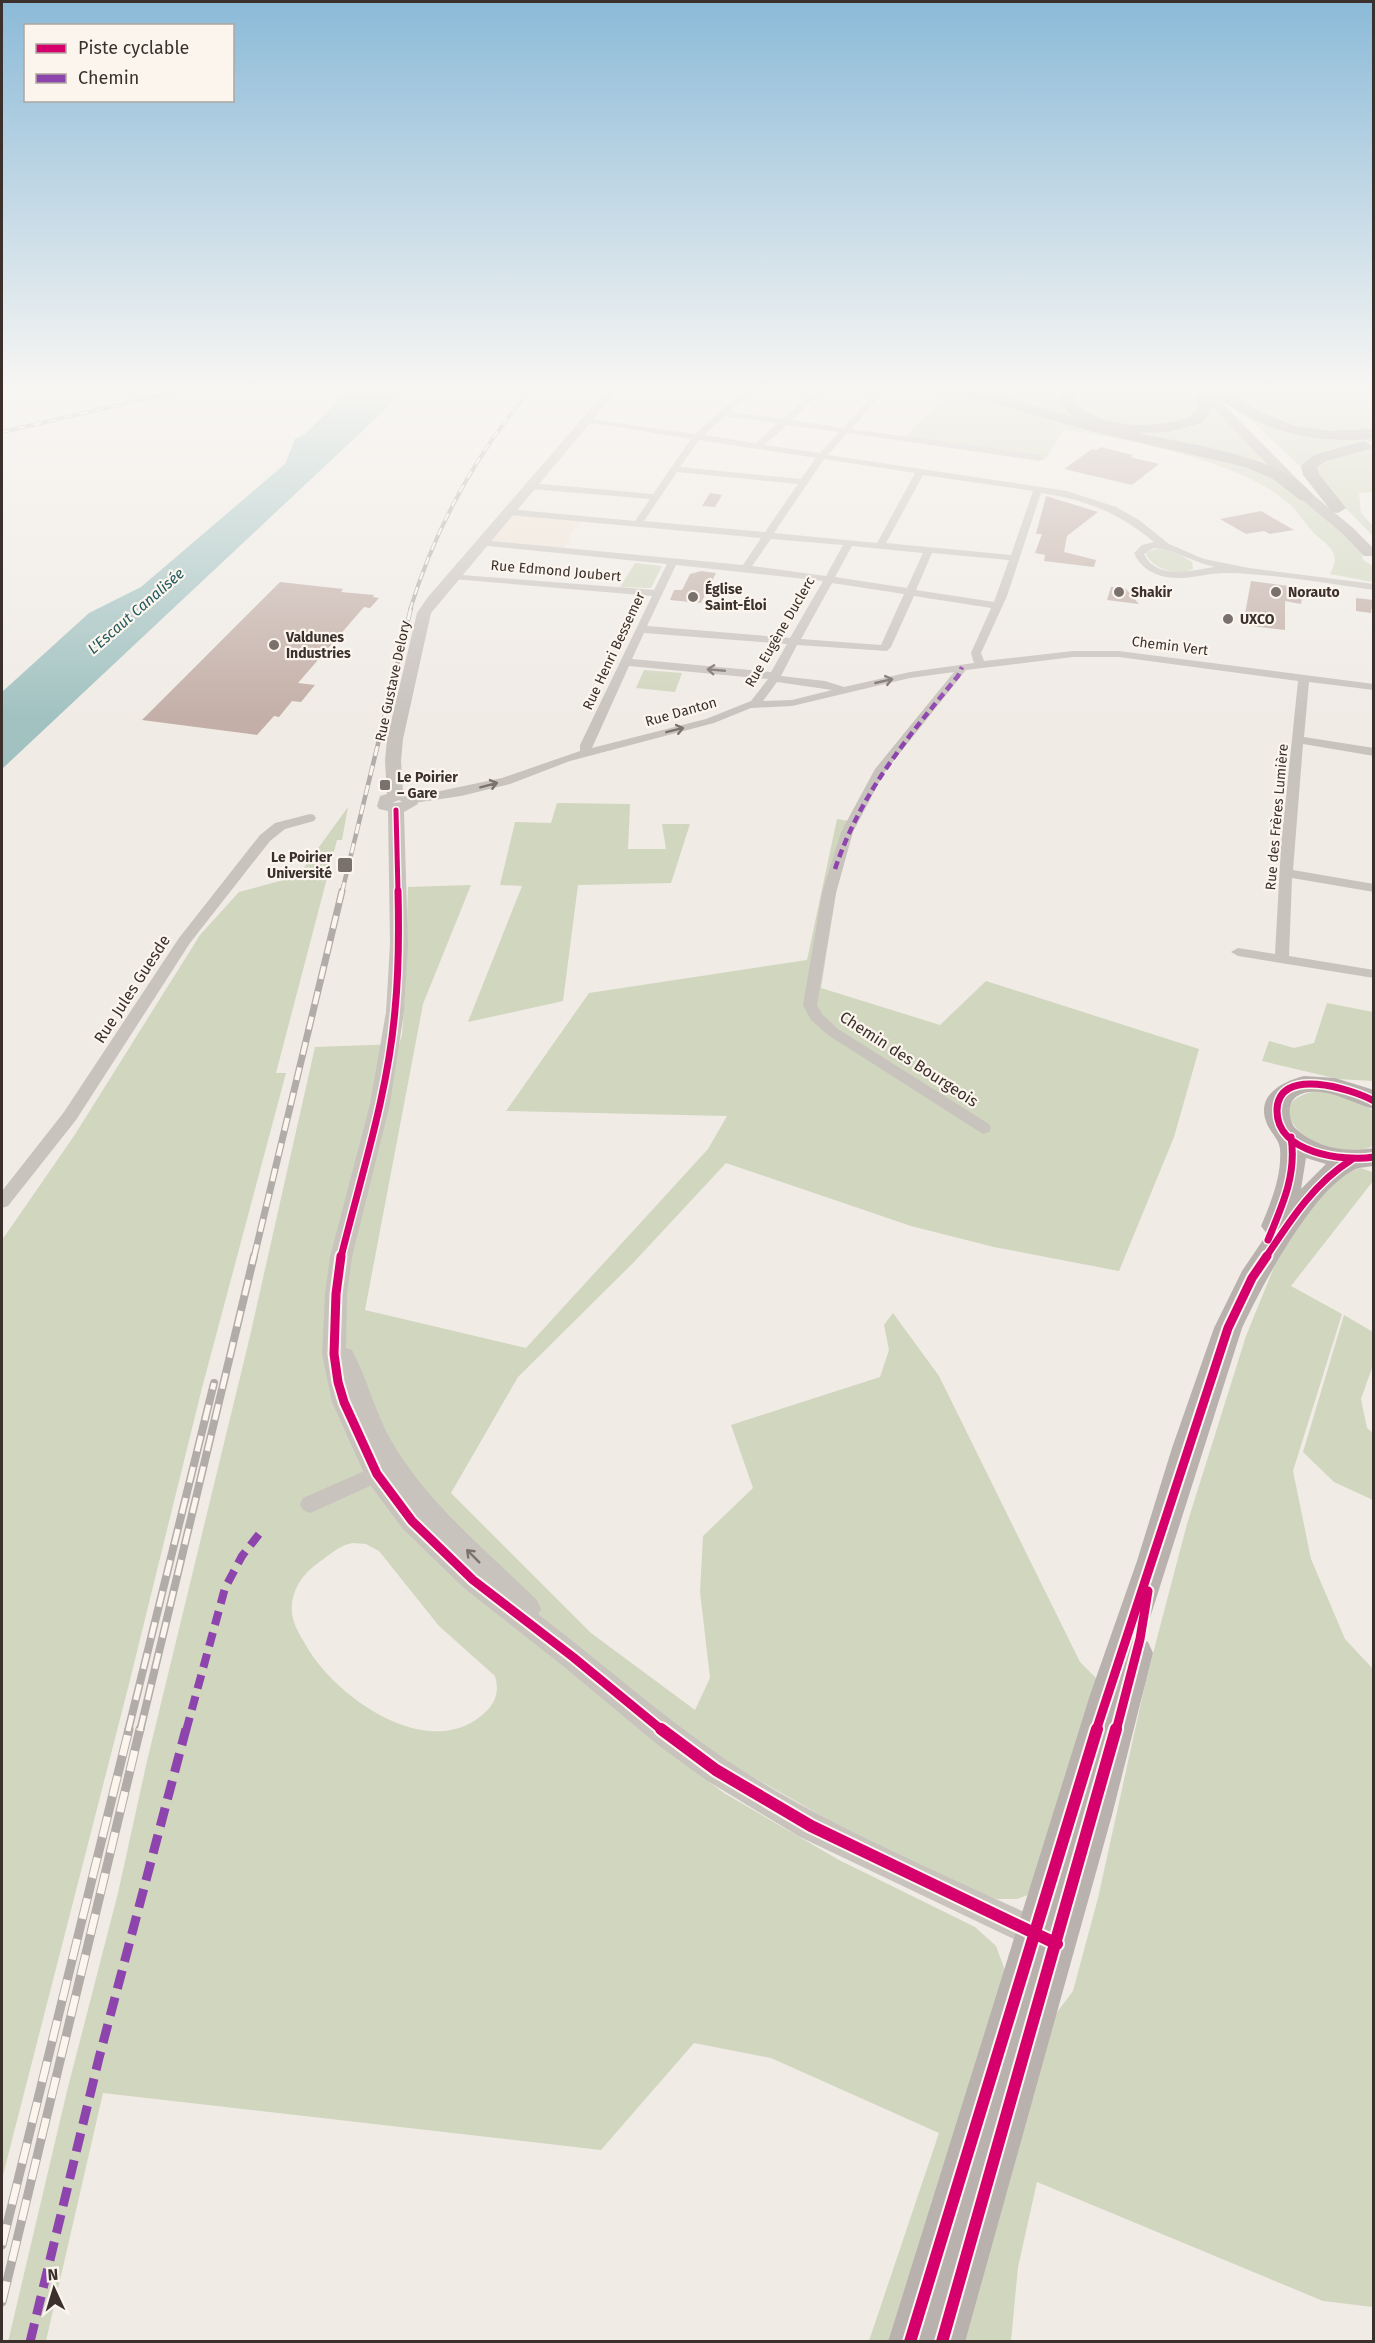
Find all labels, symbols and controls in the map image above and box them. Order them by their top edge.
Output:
legend [24,24,234,102]
text: Piste cyclable [78,37,189,59]
text: Chemin [78,67,139,89]
street label: Rue Edmond Joubert [490,557,623,585]
water label: L'Escaut Canalisée [84,564,188,658]
street label: Rue Eugène Duclerc [741,573,819,690]
place label: Église Saint-Éloi [705,580,767,614]
place label: Shakir [1131,584,1172,601]
place label: Norauto [1288,584,1340,601]
marker: Shakir [1112,585,1126,599]
marker: Norauto [1269,585,1283,599]
street label: Rue Henri Bessemer [579,589,649,713]
marker: Église Saint-Éloi [686,590,700,604]
place label: UXCO [1240,611,1275,628]
marker: UXCO [1221,612,1235,626]
street label: Rue Gustave Delory [372,619,414,743]
place label: Valdunes Industries [285,629,351,662]
street label: Chemin Vert [1131,633,1210,659]
marker: Valdunes Industries [267,638,281,652]
one-way arrow [706,664,726,675]
one-way arrow [874,674,893,686]
street label: Rue Danton [643,694,719,730]
one-way arrow [666,724,685,736]
street label: Rue des Frères Lumière [1262,743,1292,891]
place label: Le Poirier – Gare [397,769,458,802]
marker: Le Poirier – Gare [378,778,392,792]
one-way arrow [479,779,498,791]
place label: Le Poirier Université [267,849,332,882]
marker: Le Poirier Université [336,856,354,874]
street label: Rue Jules Guesde [90,931,174,1047]
street label: Chemin des Bourgeois [836,1007,982,1111]
one-way arrow [465,1549,480,1563]
north arrow [24,2259,84,2319]
text: N [47,2265,59,2284]

